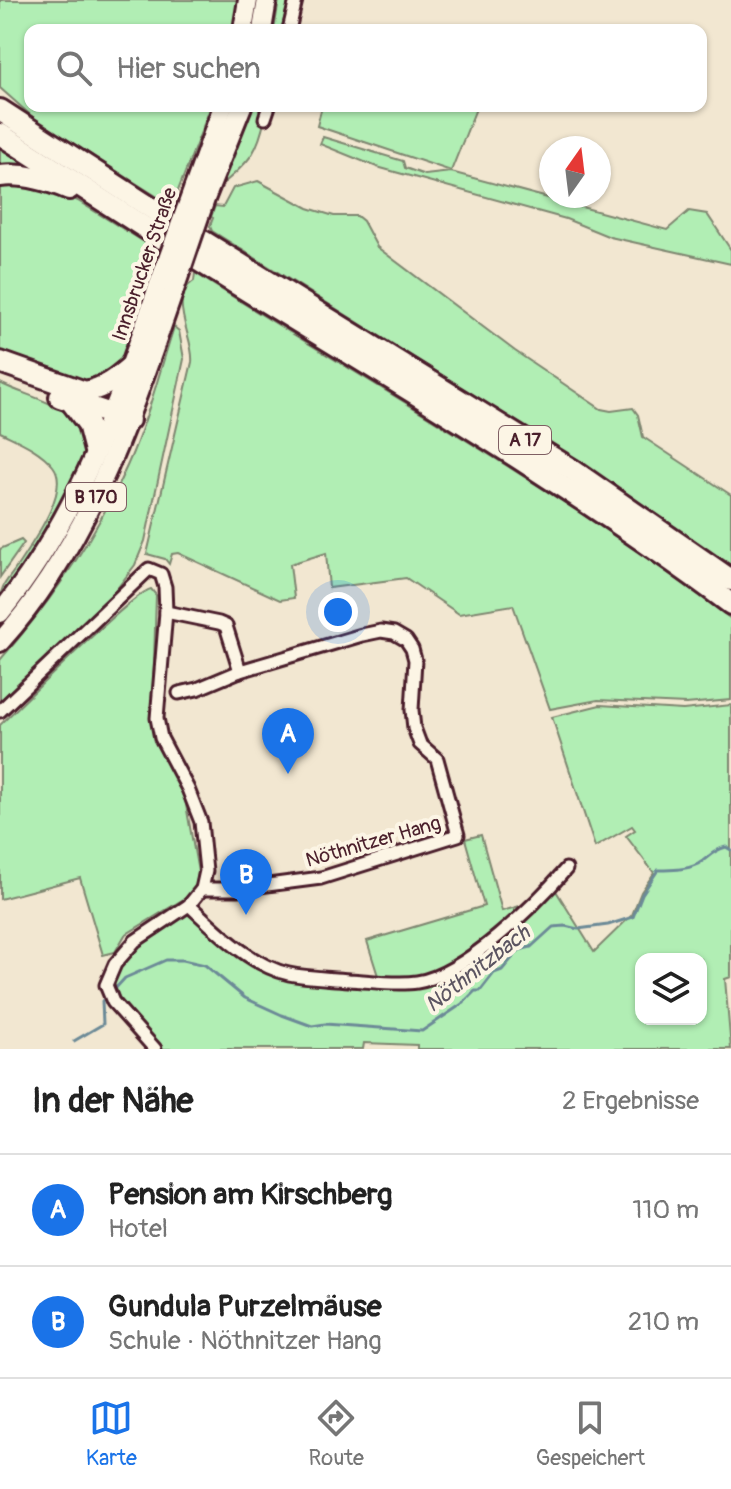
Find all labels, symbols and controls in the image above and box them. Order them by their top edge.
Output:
search box [24,24,707,112]
icon: search [52,46,96,90]
text: Hier suchen [116,50,261,87]
north arrow [539,136,611,208]
street label: Innsbrucker Straße [107,184,182,344]
road number: A 17 [499,426,551,454]
road number: B 170 [66,483,126,511]
your location [318,592,358,632]
pin: A [262,708,314,774]
street label: Nöthnitzer Hang [303,810,444,873]
pin: B [220,849,272,915]
water label: Nöthnitzbach [420,918,537,1018]
map controls [635,953,707,1025]
button: layers [635,953,707,1025]
text: In der Nähe [32,1080,193,1123]
text: 2 Ergebnisse [562,1085,699,1117]
text: Pension am Kirschberg [108,1176,392,1213]
text: A [50,1194,66,1226]
text: 110 m [632,1194,699,1226]
text: Hotel [108,1213,168,1245]
text: Gundula Purzelmäuse [108,1288,381,1325]
text: B [51,1306,65,1338]
text: 210 m [628,1306,699,1338]
text: Schule · Nöthnitzer Hang [108,1325,381,1357]
tab: Karte [86,1396,137,1472]
tab: Route [309,1396,364,1472]
tab: Gespeichert [536,1396,645,1472]

